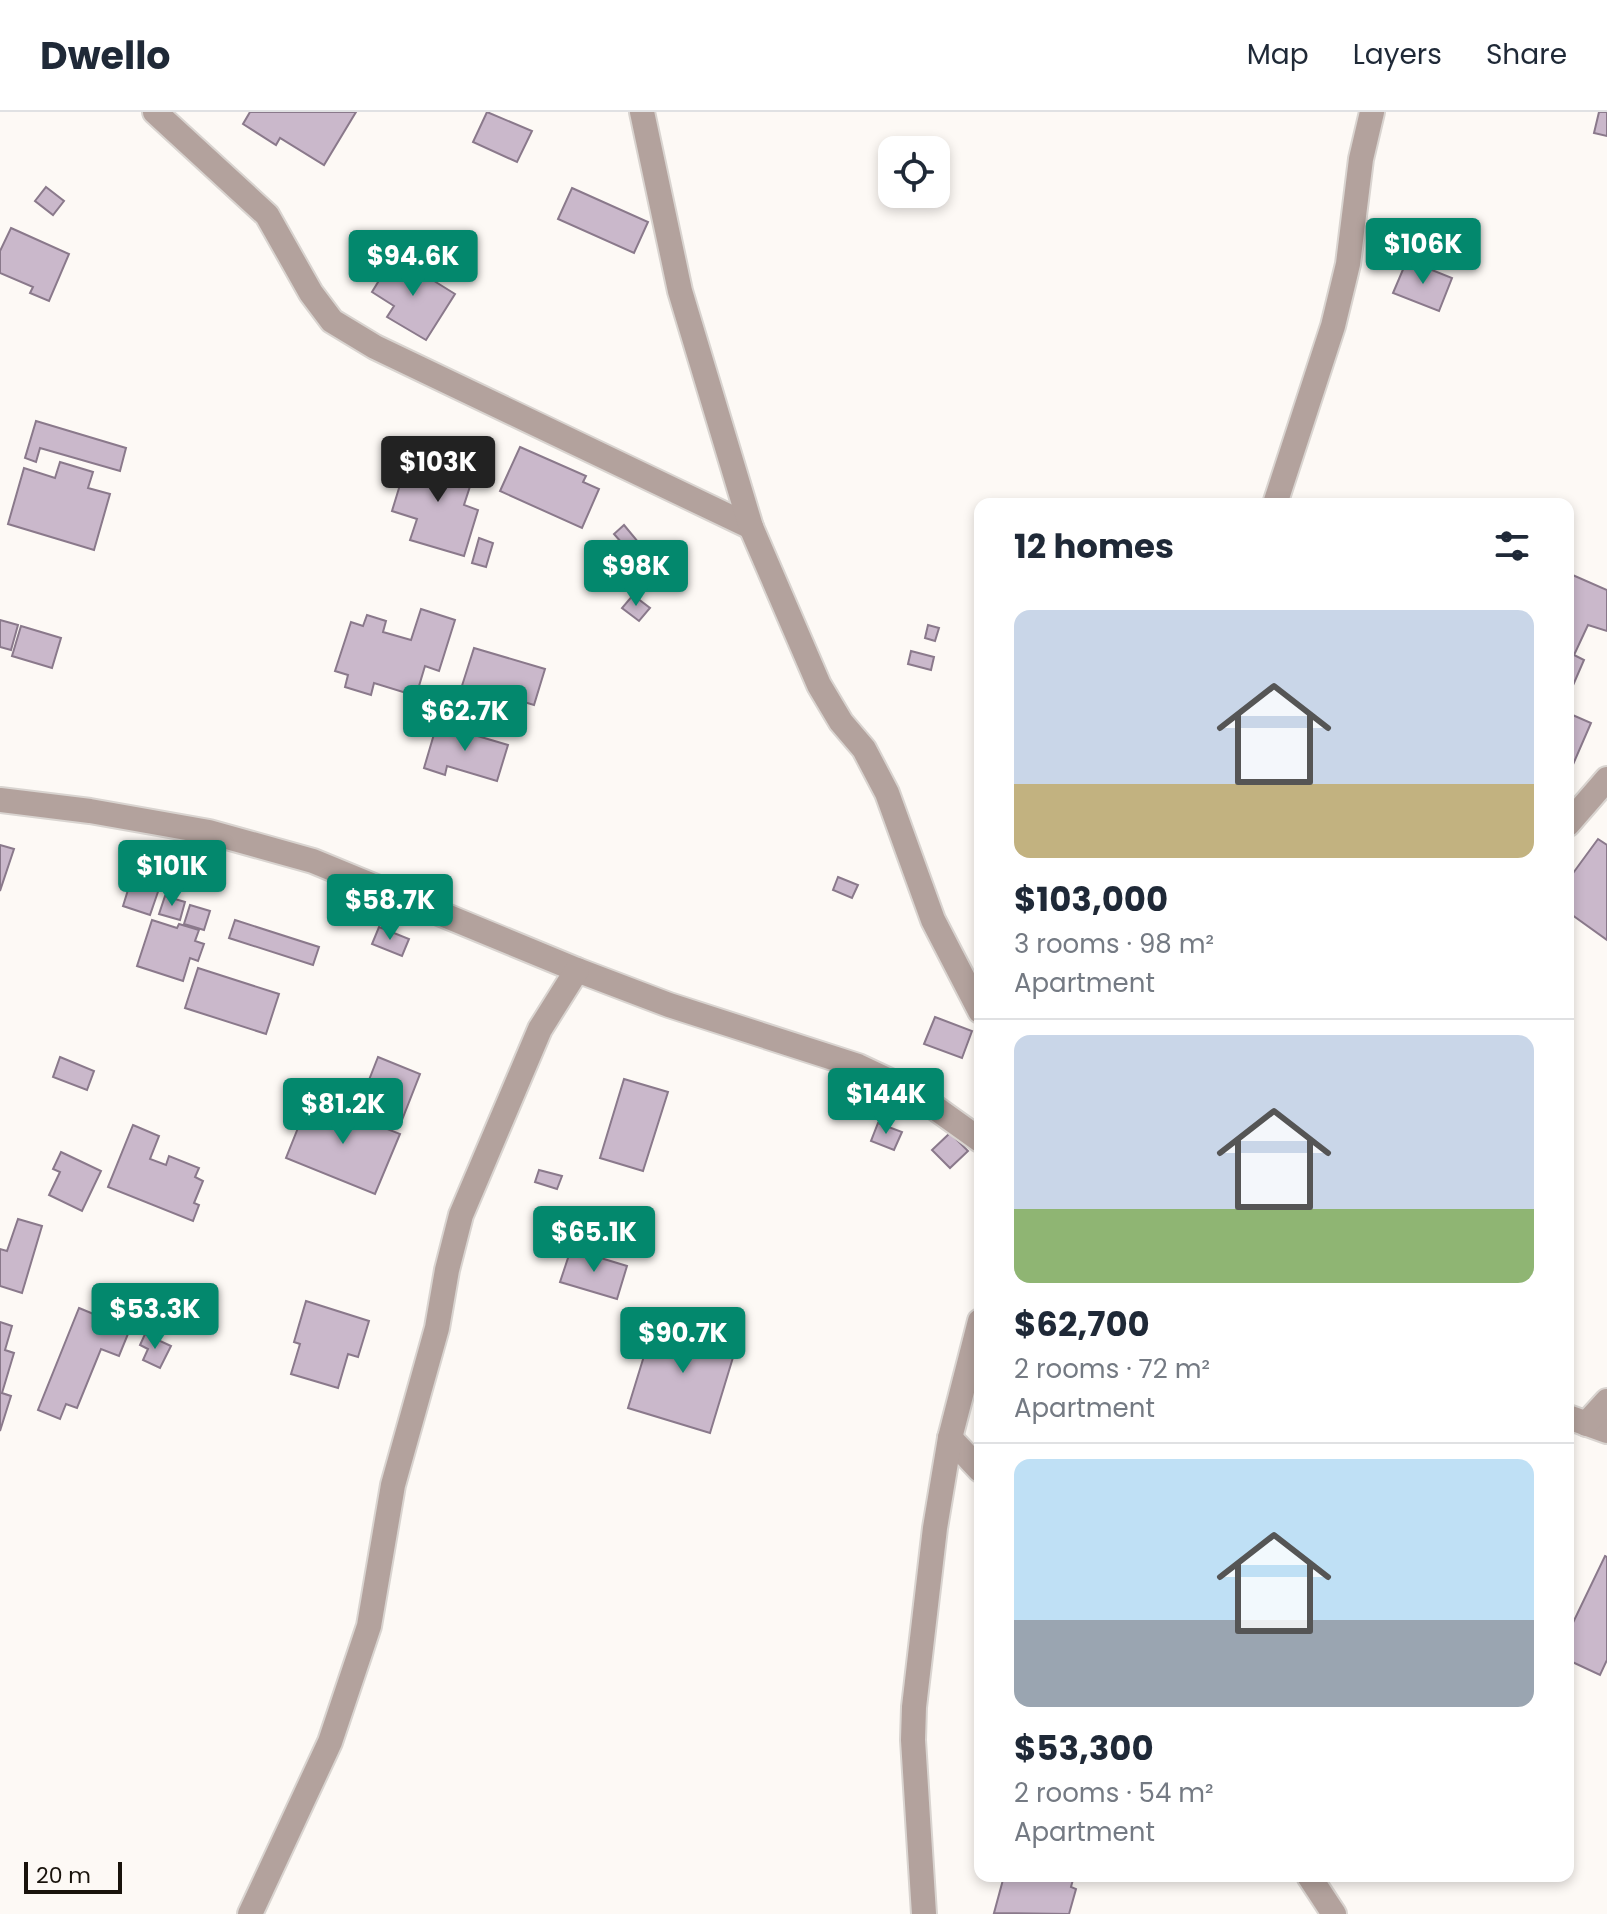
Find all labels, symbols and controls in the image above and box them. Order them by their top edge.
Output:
text: Dwello [40,29,171,82]
text: Map [1247,35,1309,74]
text: Layers [1353,35,1442,74]
text: Share [1486,35,1567,74]
map controls [878,136,950,208]
button: locate [878,136,950,208]
pin: $106K [1367,218,1479,286]
text: $106K [1384,226,1462,262]
pin: $94.6K [348,230,478,298]
text: $94.6K [367,238,459,274]
pin: $103K [382,436,494,504]
text: $103K [399,444,477,480]
text: 12 homes [1014,522,1174,570]
icon: filters [1490,524,1534,568]
pin: $98K [589,540,683,608]
text: $98K [602,548,670,584]
icon: home [1202,662,1346,806]
pin: $62.7K [400,685,530,753]
text: $62.7K [421,693,509,729]
pin: $101K [116,840,228,908]
text: $101K [136,848,208,884]
pin: $58.7K [325,874,455,942]
text: $103,000 [1014,875,1168,923]
text: $58.7K [345,882,435,918]
text: 3 rooms · 98 m² [1014,926,1214,962]
text: Apartment [1014,965,1155,1001]
pin: $144K [830,1068,942,1136]
text: $144K [846,1076,926,1112]
pin: $81.2K [278,1078,408,1146]
text: $81.2K [301,1086,385,1122]
icon: home [1202,1087,1346,1231]
pin: $65.1K [529,1206,659,1274]
text: $65.1K [551,1214,637,1250]
pin: $53.3K [90,1283,220,1351]
text: $53.3K [110,1291,200,1327]
text: $62,700 [1014,1300,1150,1348]
pin: $90.7K [618,1307,748,1375]
text: $90.7K [638,1315,728,1351]
text: 2 rooms · 72 m² [1014,1351,1210,1387]
text: Apartment [1014,1390,1155,1426]
icon: home [1202,1511,1346,1655]
text: $53,300 [1014,1724,1154,1772]
text: 2 rooms · 54 m² [1014,1775,1214,1811]
text: Apartment [1014,1814,1155,1850]
scale bar [24,1858,122,1894]
text: 20 m [36,1860,91,1891]

